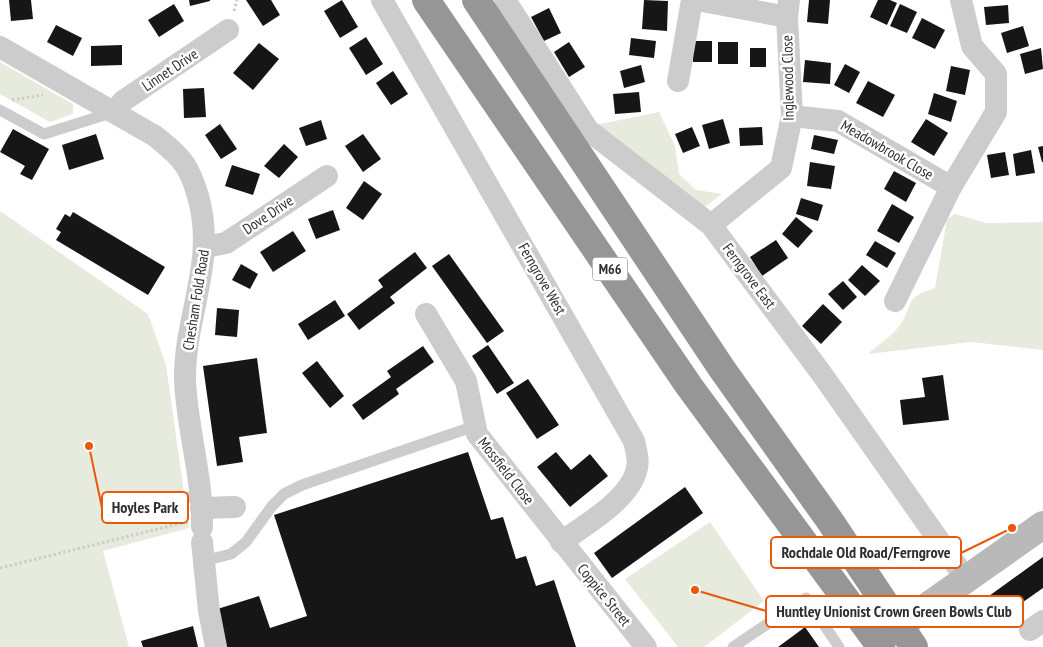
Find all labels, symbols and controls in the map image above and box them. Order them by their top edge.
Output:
street label: Inglewood Close [777,35,798,121]
street label: Linnet Drive [138,44,201,95]
street label: Meadowbrook Close [838,115,937,184]
street label: Dove Drive [239,191,297,238]
street label: Ferngrove West [514,239,571,318]
street label: Ferngrove East [719,239,780,312]
street label: Chesham Fold Road [178,248,213,352]
road number: M66 [592,258,628,280]
street label: Mossfield Close [474,433,539,508]
callout: Hoyles Park [102,492,188,523]
text: Hoyles Park [112,497,179,517]
callout: Rochdale Old Road/Ferngrove [771,537,961,568]
text: Rochdale Old Road/Ferngrove [781,542,951,562]
street label: Coppice Street [573,560,635,630]
callout: Huntley Unionist Crown Green Bowls Club [766,596,1023,627]
text: Huntley Unionist Crown Green Bowls Club [776,601,1012,621]

